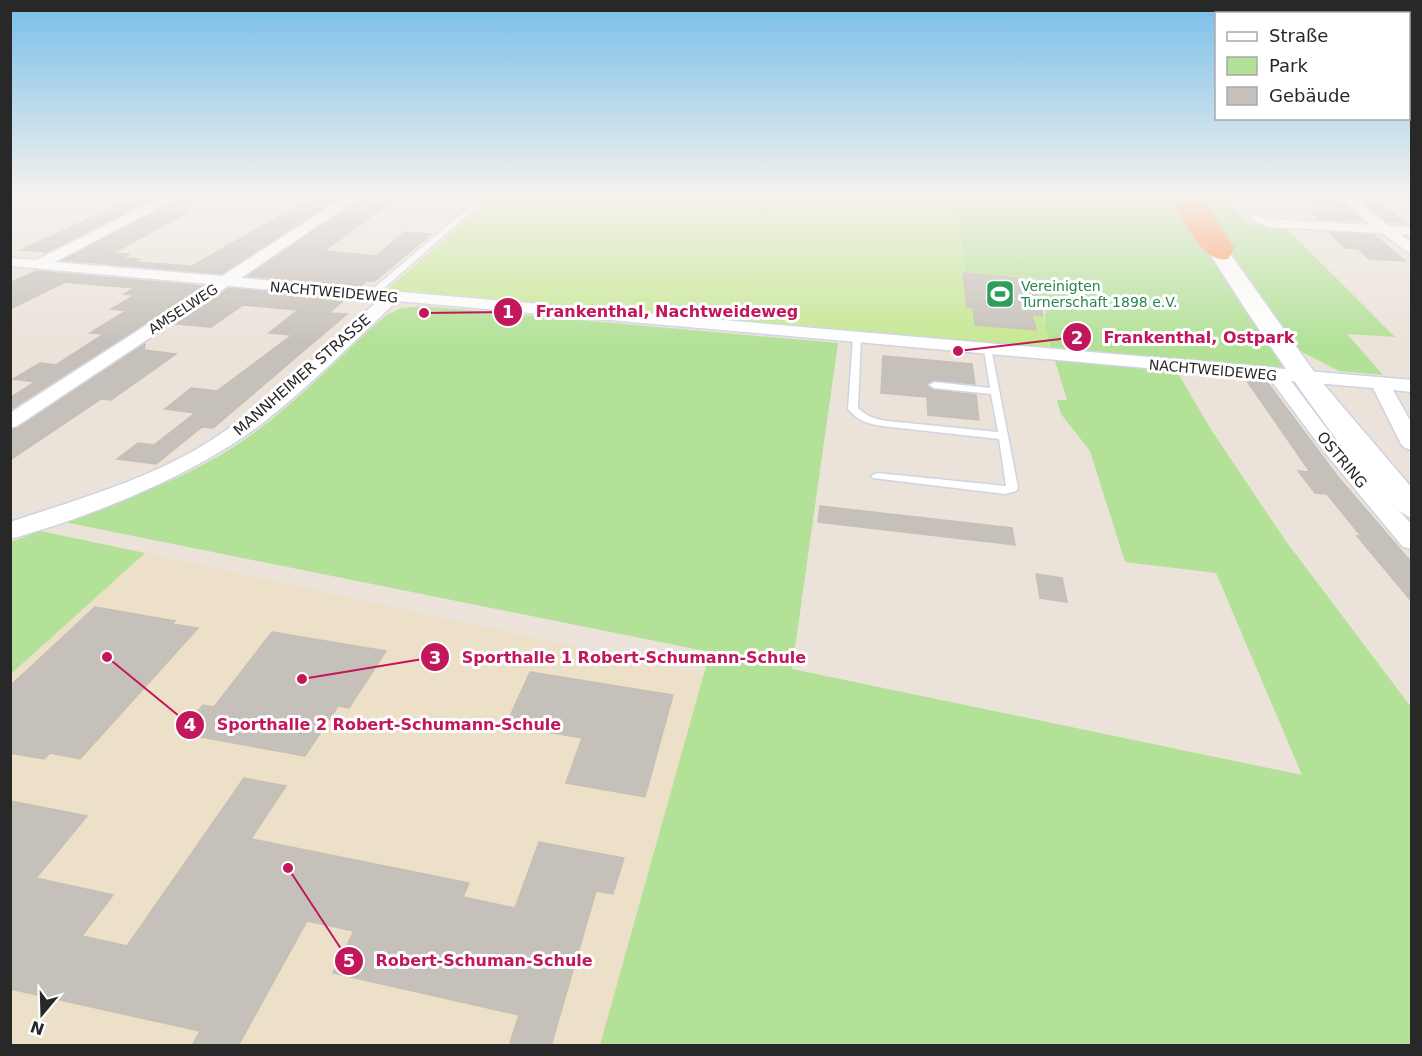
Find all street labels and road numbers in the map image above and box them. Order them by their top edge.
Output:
street label: NACHTWEIDEWEG [269,278,399,306]
street label: AMSELWEG [145,281,221,337]
street label: MANNHEIMER STRASSE [230,311,374,439]
street label: NACHTWEIDEWEG [1148,356,1278,384]
street label: OSTRING [1313,428,1371,492]

